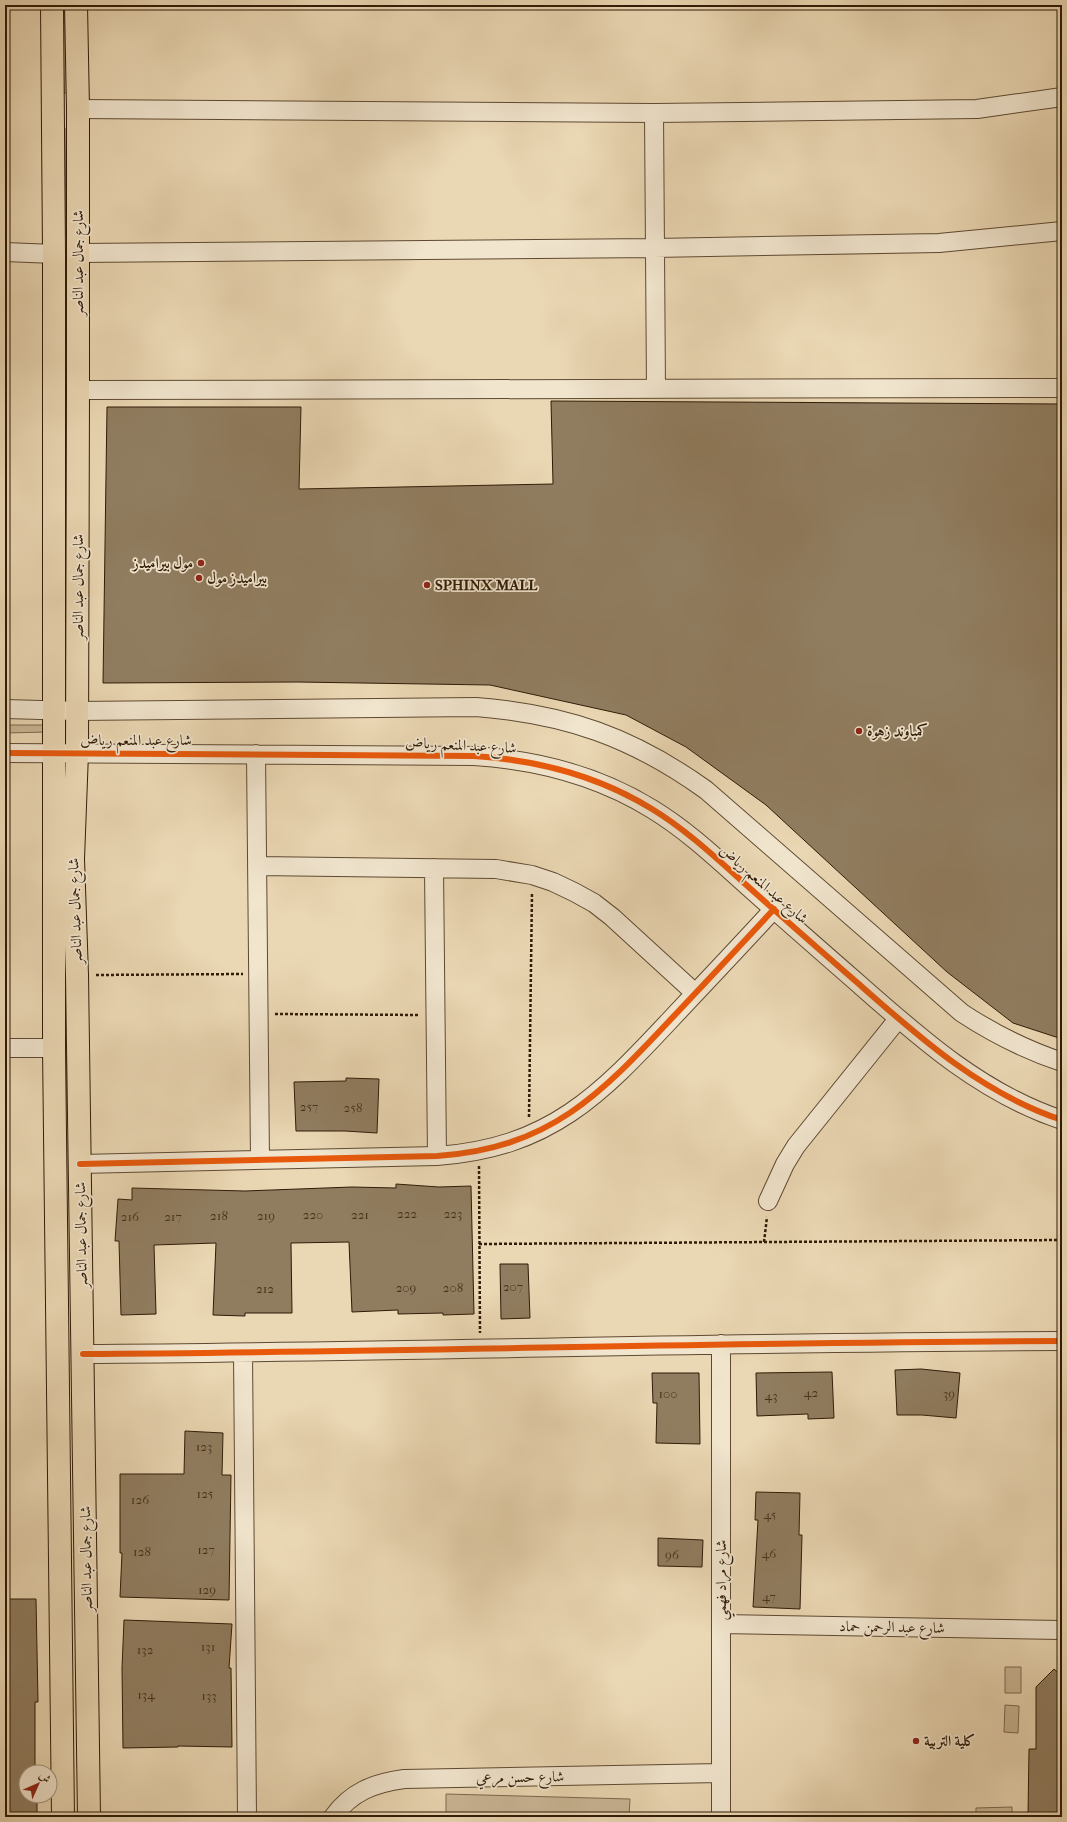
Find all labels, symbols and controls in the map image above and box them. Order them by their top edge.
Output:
street label: شارع جمال عبد الناصر [69,210,91,318]
street label: شارع جمال عبد الناصر [69,534,91,642]
place label: مول بيراميدز [131,554,193,572]
marker: مول بيراميدز [196,558,206,568]
place label: بيراميدز مول [207,569,267,587]
marker: بيراميدز مول [194,573,204,583]
place label: SPHINX MALL [435,576,538,594]
marker: SPHINX MALL [422,580,432,590]
place label: كمباوند زهوة [867,722,928,740]
marker: كمباوند زهوة [854,726,864,736]
street label: شارع عبد المنعم رياض [80,731,192,754]
street label: شارع عبد المنعم رياض [405,733,517,762]
street label: شارع عبد المنعم رياض [713,841,812,931]
street label: شارع جمال عبد الناصر [64,857,90,966]
house number: 257 [300,1099,318,1114]
house number: 258 [344,1100,362,1115]
street label: شارع جمال عبد الناصر [71,1182,95,1290]
house number: 222 [397,1206,417,1221]
house number: 223 [444,1206,462,1221]
house number: 220 [303,1207,323,1222]
house number: 221 [351,1207,369,1222]
house number: 218 [210,1208,228,1223]
house number: 219 [257,1208,275,1223]
house number: 216 [121,1209,140,1224]
house number: 217 [164,1209,182,1224]
house number: 207 [503,1279,523,1294]
house number: 209 [396,1280,417,1295]
house number: 208 [443,1280,463,1295]
house number: 212 [256,1281,274,1296]
house number: 42 [804,1385,818,1400]
house number: 100 [659,1386,677,1401]
house number: 39 [943,1386,955,1401]
house number: 43 [764,1388,778,1403]
house number: 123 [196,1439,212,1454]
house number: 125 [197,1486,214,1501]
house number: 126 [131,1492,150,1507]
street label: شارع جمال عبد الناصر [76,1506,100,1614]
house number: 45 [764,1507,777,1522]
street label: شارع مراد فهمي [712,1540,735,1620]
house number: 127 [197,1542,215,1557]
house number: 128 [133,1544,151,1559]
house number: 46 [762,1546,777,1561]
house number: 96 [665,1547,680,1562]
house number: 129 [198,1582,216,1597]
house number: 47 [762,1589,776,1604]
street label: شارع عبد الرحمن حماد [839,1617,945,1641]
house number: 131 [201,1639,215,1654]
house number: 132 [137,1642,154,1657]
house number: 134 [137,1687,155,1702]
house number: 133 [201,1688,217,1703]
place label: كلية التربية [924,1732,976,1750]
marker: كلية التربية [911,1736,921,1746]
north arrow [18,1764,58,1804]
street label: شارع حسن مرعي [476,1767,564,1791]
text: ش [36,1769,53,1786]

